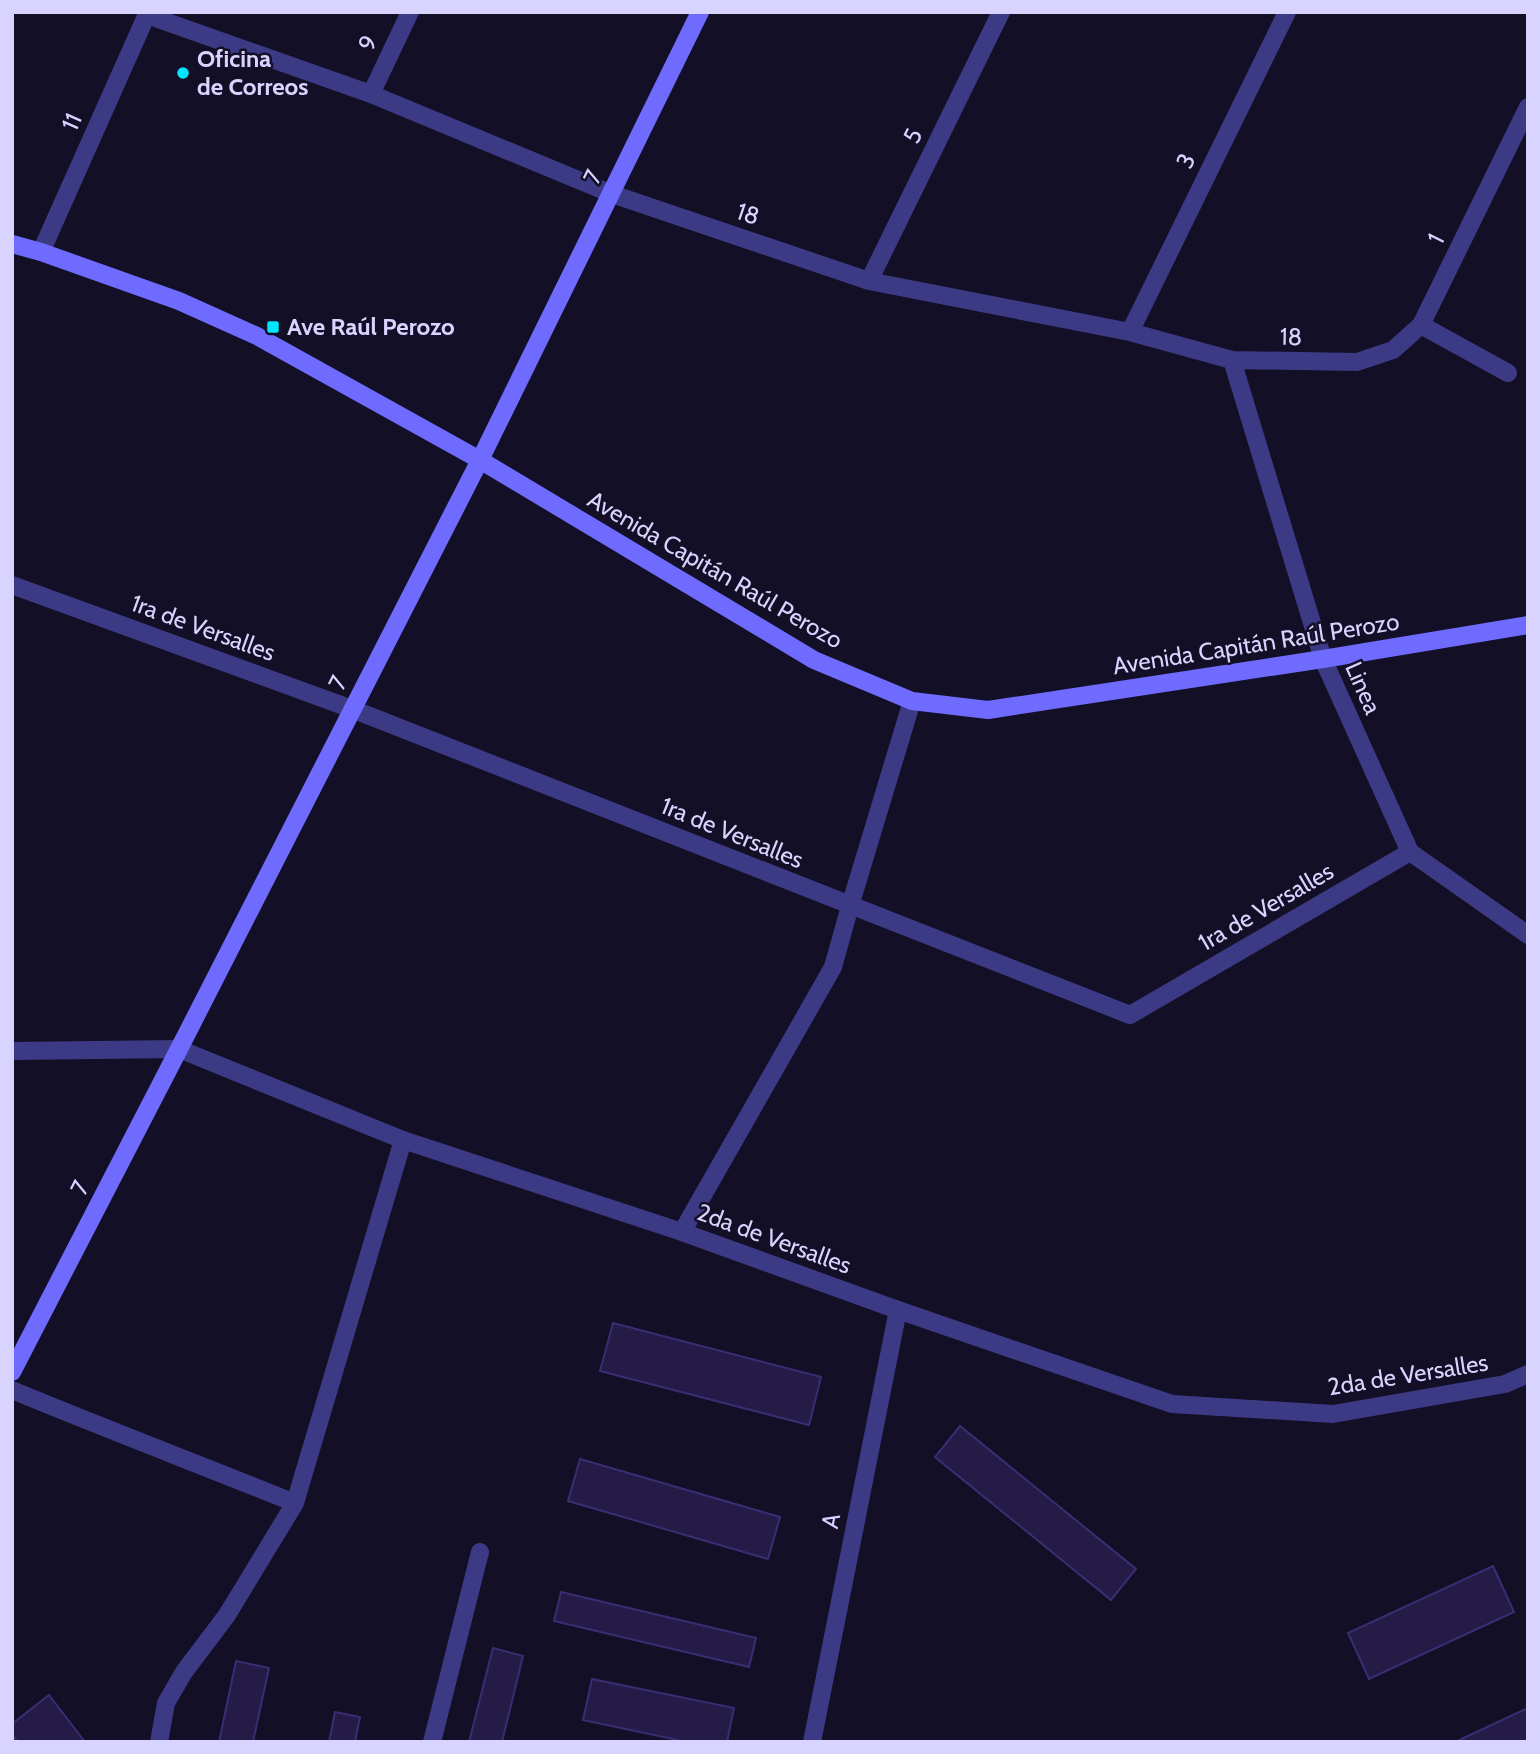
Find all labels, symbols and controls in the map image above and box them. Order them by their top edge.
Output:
street label: 9 [352,30,384,55]
place label: Oficina de Correos [197,44,308,101]
marker: Oficina de Correos [175,65,191,81]
street label: 11 [55,109,88,135]
street label: 5 [897,124,928,148]
street label: 3 [1170,149,1201,173]
street label: 7 [577,165,608,189]
street label: 18 [733,196,763,231]
street label: 1 [1421,229,1450,249]
place label: Ave Raúl Perozo [287,312,455,341]
marker: Ave Raúl Perozo [265,319,281,335]
street label: 18 [1280,322,1302,351]
street label: Avenida Capitán Raúl Perozo [583,485,848,654]
street label: 1ra de Versalles [127,588,279,667]
street label: Avenida Capitán Raúl Perozo [1111,607,1401,680]
street label: Linea [1339,657,1388,719]
street label: 7 [322,671,353,695]
street label: 1ra de Versalles [657,791,808,874]
street label: 1ra de Versalles [1193,856,1338,957]
street label: 7 [64,1176,95,1200]
street label: 2da de Versalles [693,1197,855,1280]
street label: 2da de Versalles [1326,1348,1490,1401]
street label: A [815,1511,846,1531]

